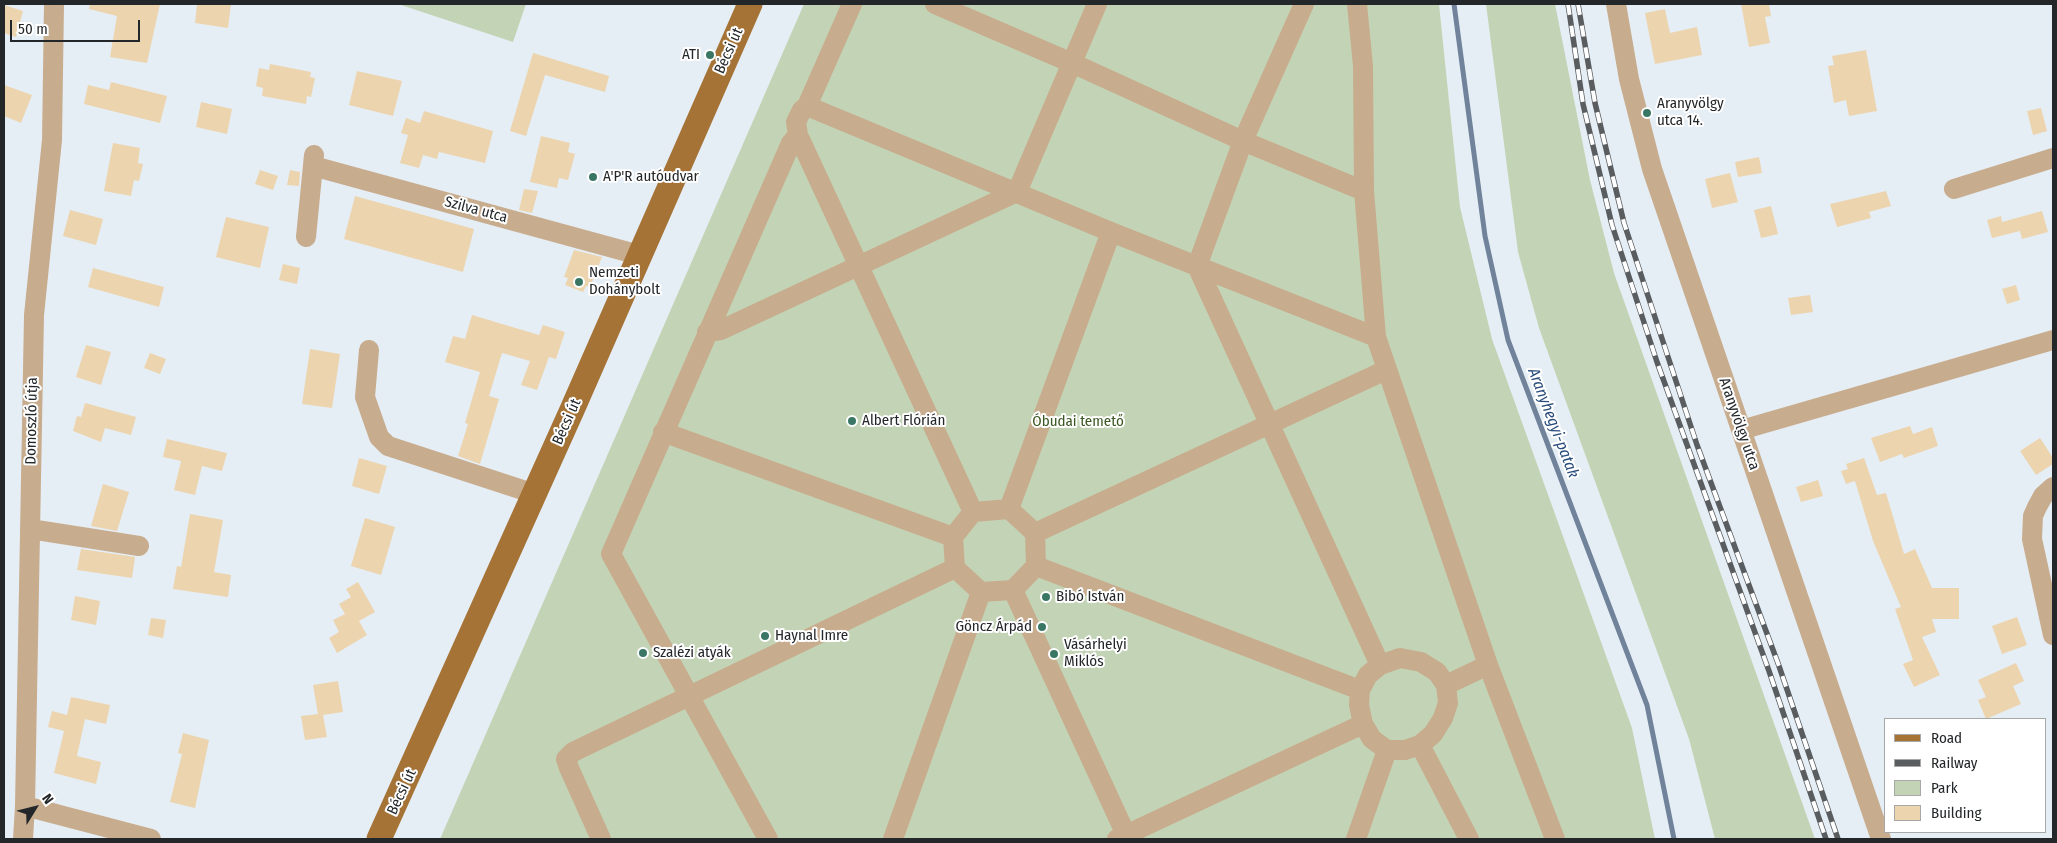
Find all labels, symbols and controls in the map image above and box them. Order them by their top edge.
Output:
scale bar [12,10,142,42]
text: 50 m [18,20,48,38]
street label: Bécsi út [711,25,747,77]
place label: ATI [682,46,700,64]
marker: ATI [704,49,716,61]
place label: Aranyvölgy utca 14. [1657,95,1724,130]
marker: Aranyvölgy utca 14. [1641,107,1653,119]
place label: A'P'R autóudvar [603,168,699,186]
marker: A'P'R autóudvar [587,171,599,183]
street label: Szilva utca [443,193,509,227]
place label: Nemzeti Dohánybolt [589,264,660,299]
marker: Nemzeti Dohánybolt [573,276,585,288]
water label: Aranyhegyi-patak [1523,365,1583,481]
street label: Aranyvölgy utca [1715,376,1763,472]
street label: Domoszló útja [22,377,42,465]
street label: Bécsi út [549,396,585,448]
place label: Albert Flórián [862,412,945,430]
park label: Óbudai temető [1032,413,1124,431]
marker: Albert Flórián [846,415,858,427]
place label: Bibó István [1056,588,1124,606]
marker: Bibó István [1040,591,1052,603]
place label: Göncz Árpád [955,618,1032,636]
marker: Göncz Árpád [1036,621,1048,633]
place label: Haynal Imre [775,627,848,645]
marker: Haynal Imre [759,630,771,642]
place label: Vásárhelyi Miklós [1064,636,1127,671]
place label: Szalézi atyák [653,644,731,662]
marker: Szalézi atyák [637,647,649,659]
marker: Vásárhelyi Miklós [1048,648,1060,660]
legend [1884,718,2047,833]
text: Road [1931,729,1962,747]
text: Railway [1931,754,1978,772]
street label: Bécsi út [384,766,420,818]
text: Park [1931,779,1958,797]
north arrow [10,783,60,833]
text: N [38,790,57,807]
text: Building [1931,804,1982,822]

